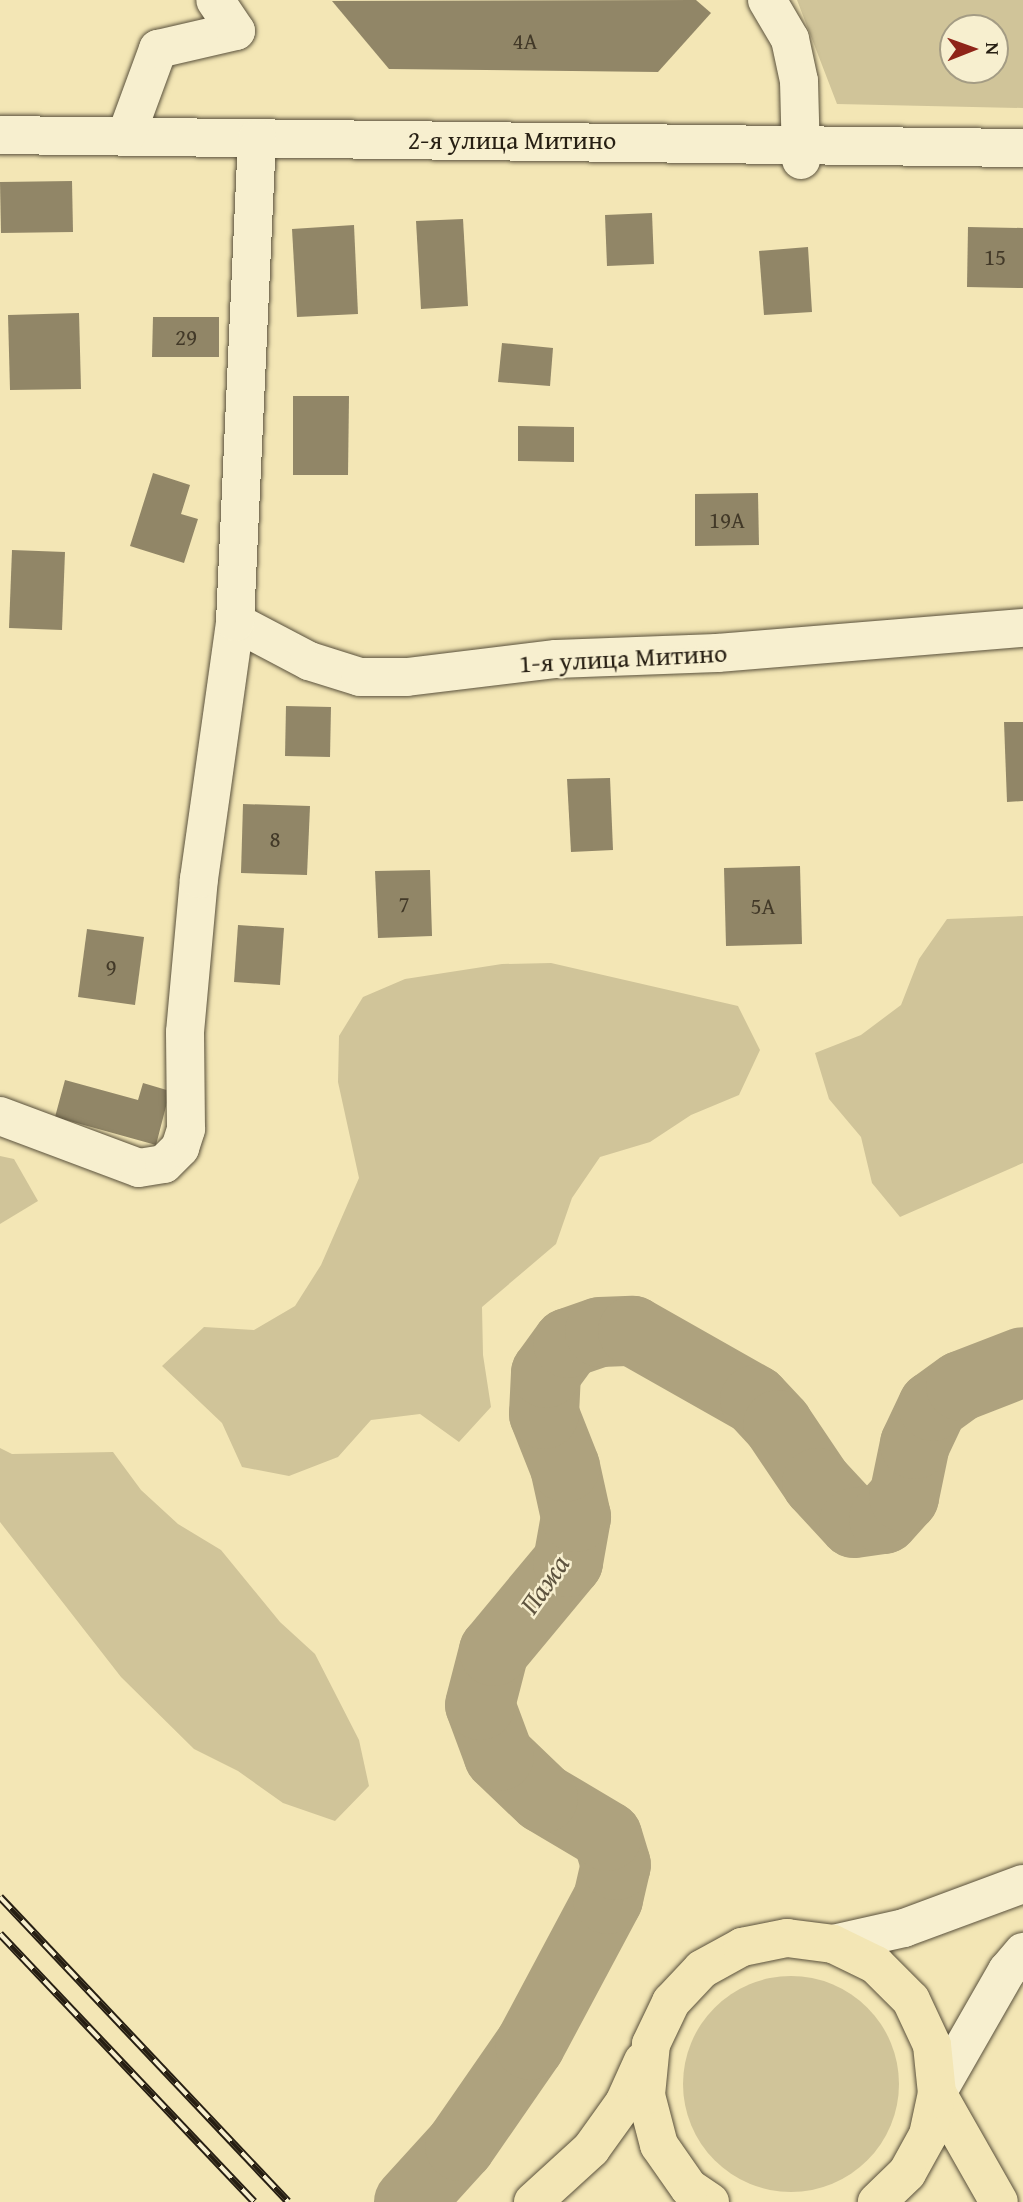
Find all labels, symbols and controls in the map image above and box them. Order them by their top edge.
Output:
north arrow [939,14,1009,84]
house number: 4А [512,27,538,55]
text: N [979,42,1007,55]
street label: 2-я улица Митино [408,124,616,156]
house number: 15 [984,243,1006,271]
house number: 29 [175,323,197,351]
house number: 19А [709,506,745,534]
street label: 1-я улица Митино [518,637,728,679]
house number: 8 [269,825,281,853]
house number: 7 [398,890,410,918]
house number: 5А [750,892,776,920]
house number: 9 [105,953,117,981]
water label: Пажа [512,1548,576,1620]

